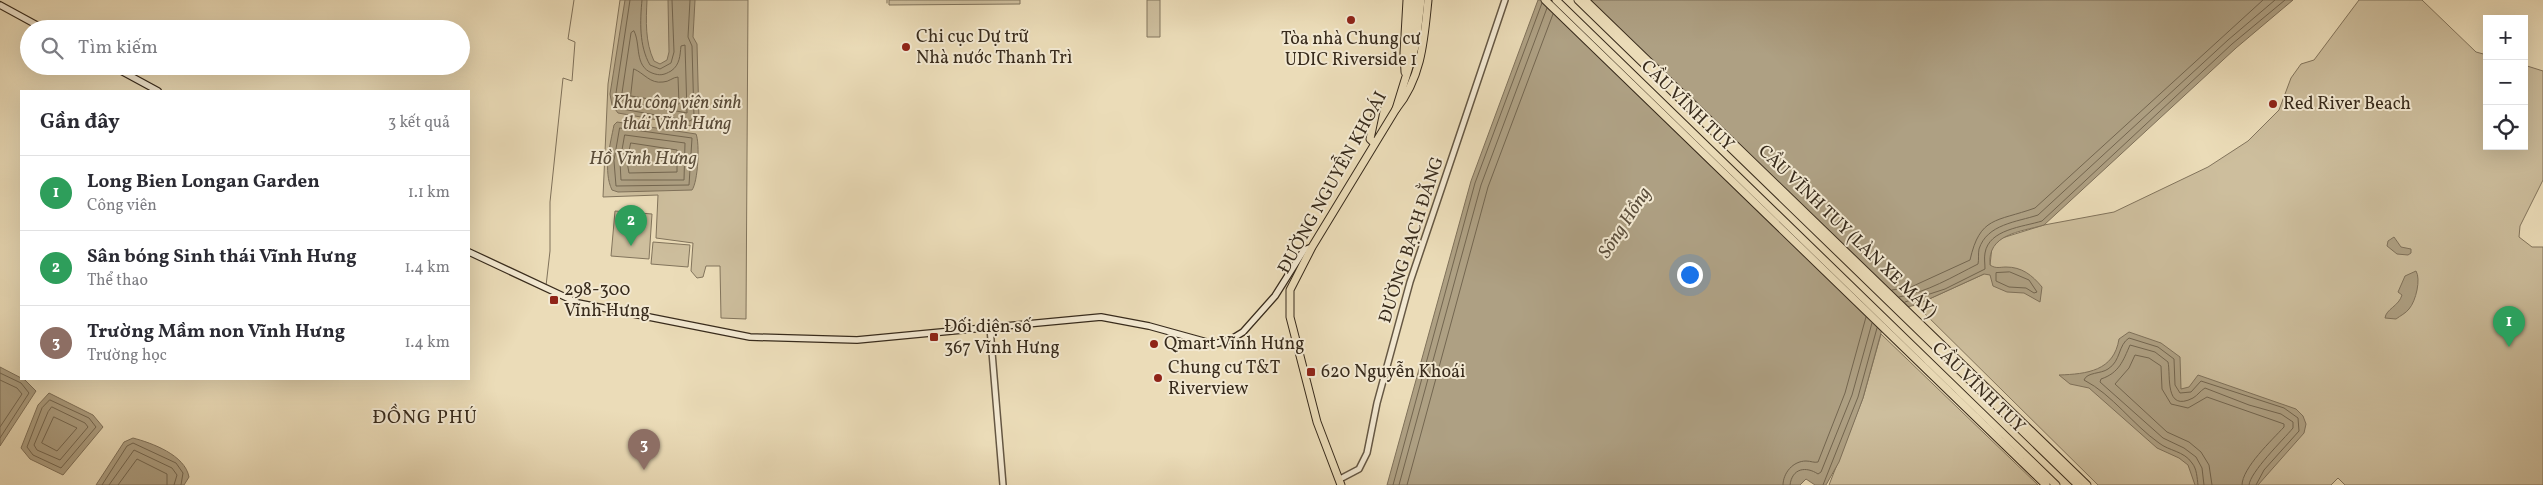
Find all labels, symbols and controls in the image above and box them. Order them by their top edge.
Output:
marker: Tòa nhà Chung cư UDIC Riverside 1 [1345,14,1357,26]
map controls [2483,15,2528,150]
button: + [2483,15,2528,60]
search box [20,20,470,75]
place label: Chi cục Dự trữ Nhà nước Thanh Trì [916,25,1072,71]
place label: Tòa nhà Chung cư UDIC Riverside 1 [1281,27,1421,73]
icon: search [38,34,66,62]
text: Tìm kiếm [78,35,158,61]
marker: Chi cục Dự trữ Nhà nước Thanh Trì [900,41,912,53]
street label: CẦU VĨNH TUY [1635,53,1741,157]
button: − [2483,60,2528,105]
street label: ĐƯỜNG NGUYỄN KHOÁI [1269,85,1394,279]
park label: Khu công viên sinh thái Vĩnh Hưng [612,91,742,137]
place label: Red River Beach [2283,92,2411,117]
marker: Red River Beach [2267,98,2279,110]
button: locate [2483,105,2528,150]
text: Gần đây [40,108,120,137]
text: 3 kết quả [388,112,450,134]
street label: CẦU VĨNH TUY (LÀN XE MÁY) [1752,137,1944,324]
water label: Hồ Vĩnh Hưng [589,146,697,172]
street label: ĐƯỜNG BẠCH ĐẰNG [1370,153,1451,326]
text: Long Bien Longan Garden [87,169,320,195]
text: 1 [53,182,59,204]
text: 1.1 km [408,182,450,204]
water label: Sông Hồng [1592,182,1658,264]
text: Công viên [87,195,157,217]
pin: 2 [615,205,647,246]
text: Sân bóng Sinh thái Vĩnh Hưng [87,244,357,270]
text: 2 [52,257,60,279]
text: 1.4 km [404,257,450,279]
your location [1677,262,1703,288]
text: Thể thao [87,270,148,292]
place label: 298-300 Vĩnh Hưng [564,278,650,324]
marker: 298-300 Vĩnh Hưng [548,294,560,306]
pin: 1 [2493,306,2525,347]
place label: Đối diện số 367 Vĩnh Hưng [944,315,1060,361]
text: Trường Mầm non Vĩnh Hưng [87,319,345,345]
marker: Đối diện số 367 Vĩnh Hưng [928,331,940,343]
text: 3 [52,332,60,354]
text: 1.4 km [404,332,450,354]
place label: Qmart Vĩnh Hưng [1164,332,1305,357]
street label: CẦU VĨNH TUY [1926,335,2032,439]
marker: Qmart Vĩnh Hưng [1148,338,1160,350]
text: Trường học [87,345,167,367]
place label: Chung cư T&T Riverview [1168,356,1281,402]
place label: 620 Nguyễn Khoái [1321,360,1466,385]
marker: 620 Nguyễn Khoái [1305,366,1317,378]
marker: Chung cư T&T Riverview [1152,372,1164,384]
district label: ĐỒNG PHÚ [372,403,478,431]
pin: 3 [628,429,660,470]

